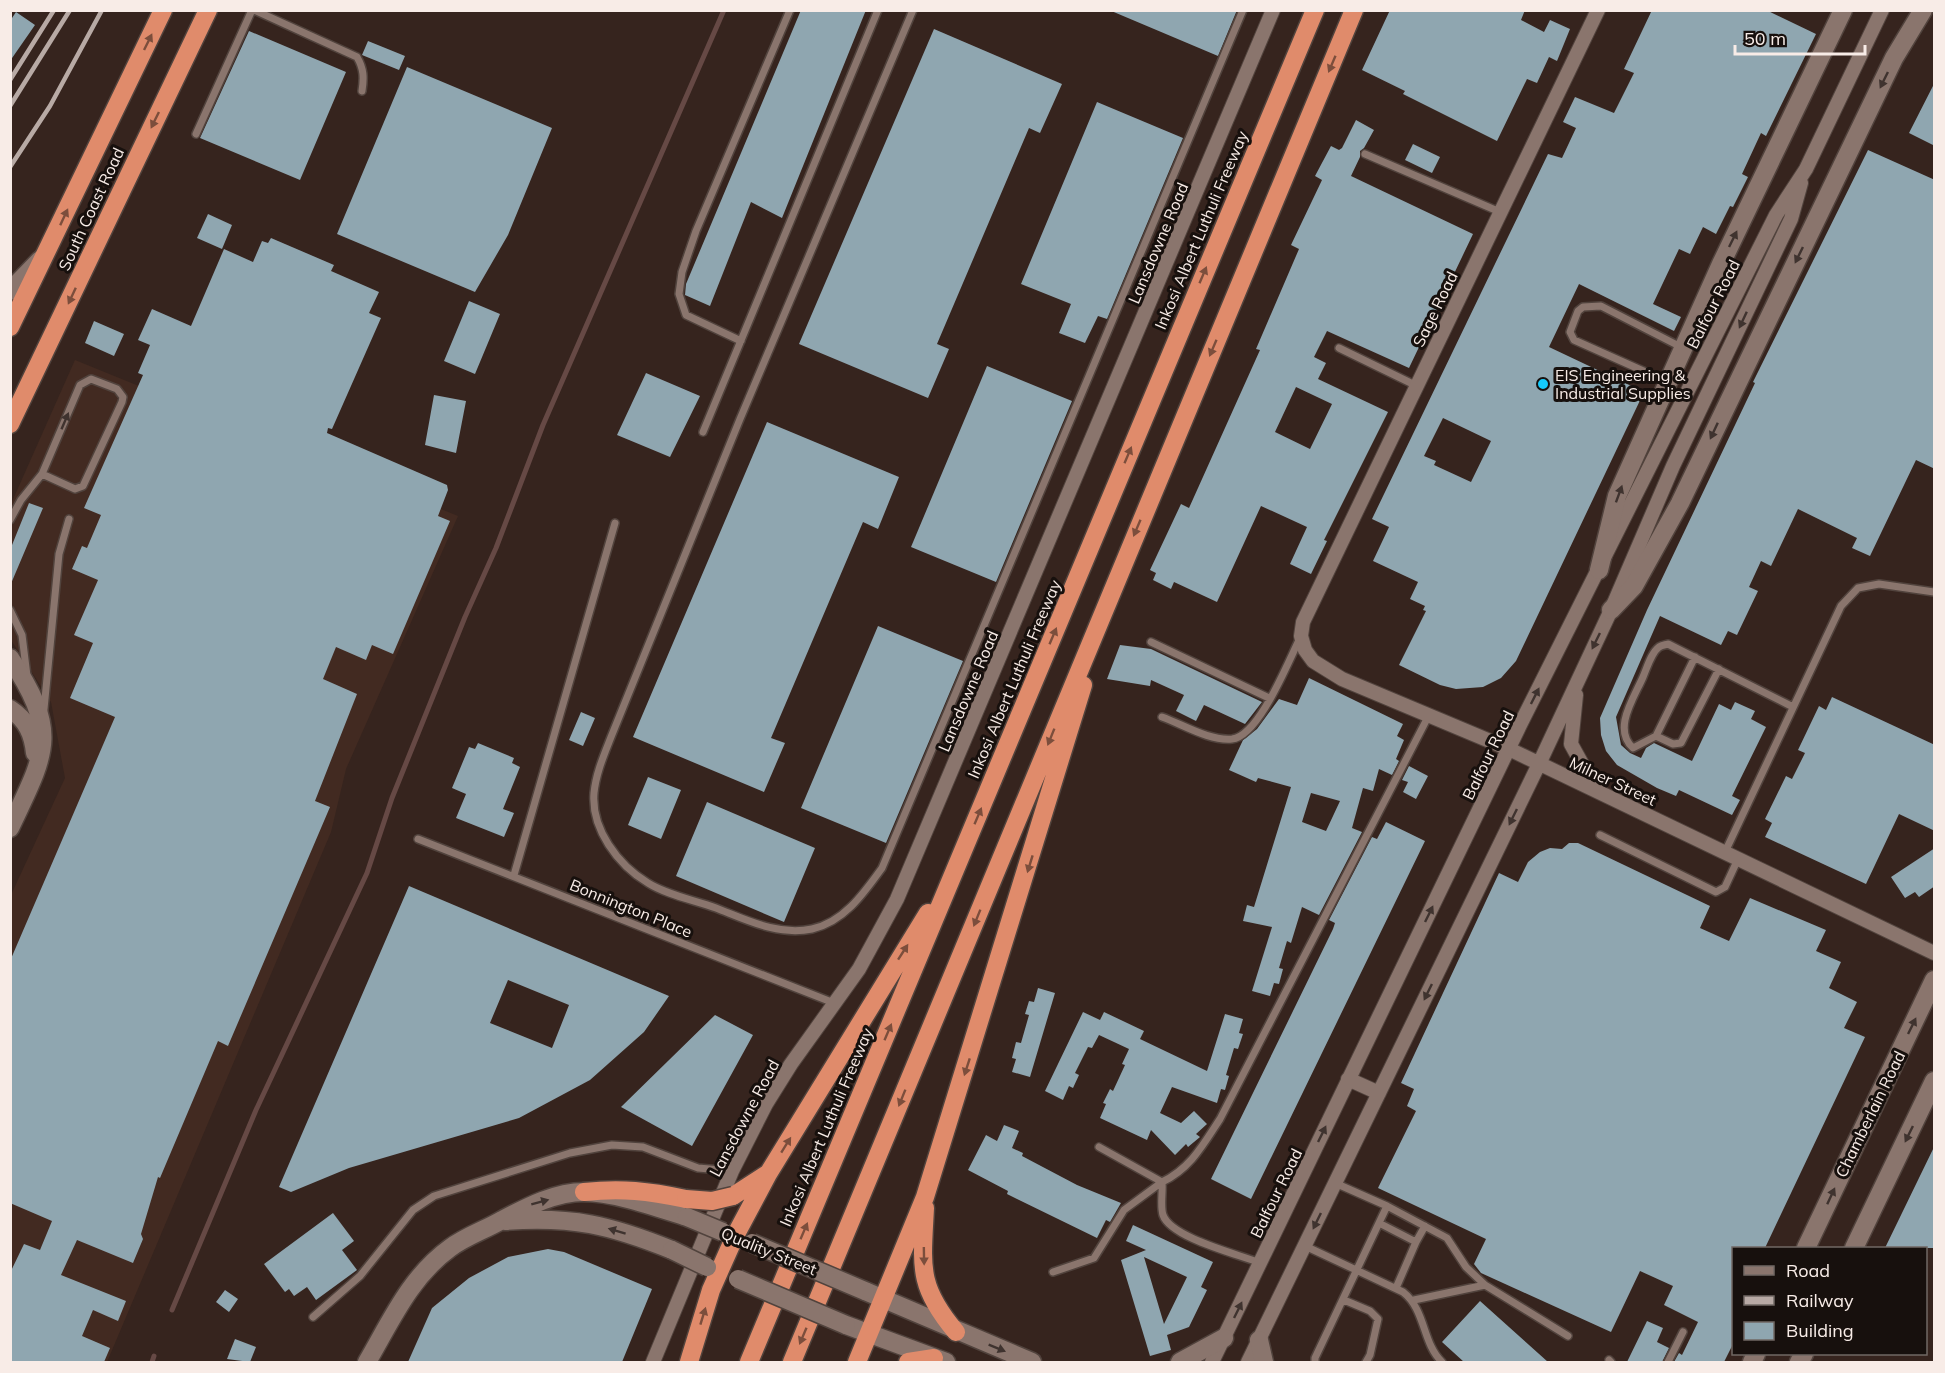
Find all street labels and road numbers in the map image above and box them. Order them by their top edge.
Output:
street label: Inkosi Albert Luthuli Freeway [1150,127,1252,332]
street label: South Coast Road [54,144,128,274]
street label: Lansdowne Road [1123,179,1193,307]
street label: Balfour Road [1682,256,1744,352]
street label: Sage Road [1408,268,1462,350]
street label: Inkosi Albert Luthuli Freeway [963,576,1065,781]
street label: Lansdowne Road [933,627,1003,755]
street label: Balfour Road [1458,707,1518,803]
street label: Milner Street [1566,752,1660,810]
street label: Bonnington Place [567,874,695,942]
street label: Inkosi Albert Luthuli Freeway [775,1024,877,1229]
street label: Chamberlain Road [1831,1048,1909,1180]
street label: Lansdowne Road [705,1056,783,1180]
street label: Balfour Road [1246,1145,1306,1241]
street label: Quality Street [718,1223,820,1279]

